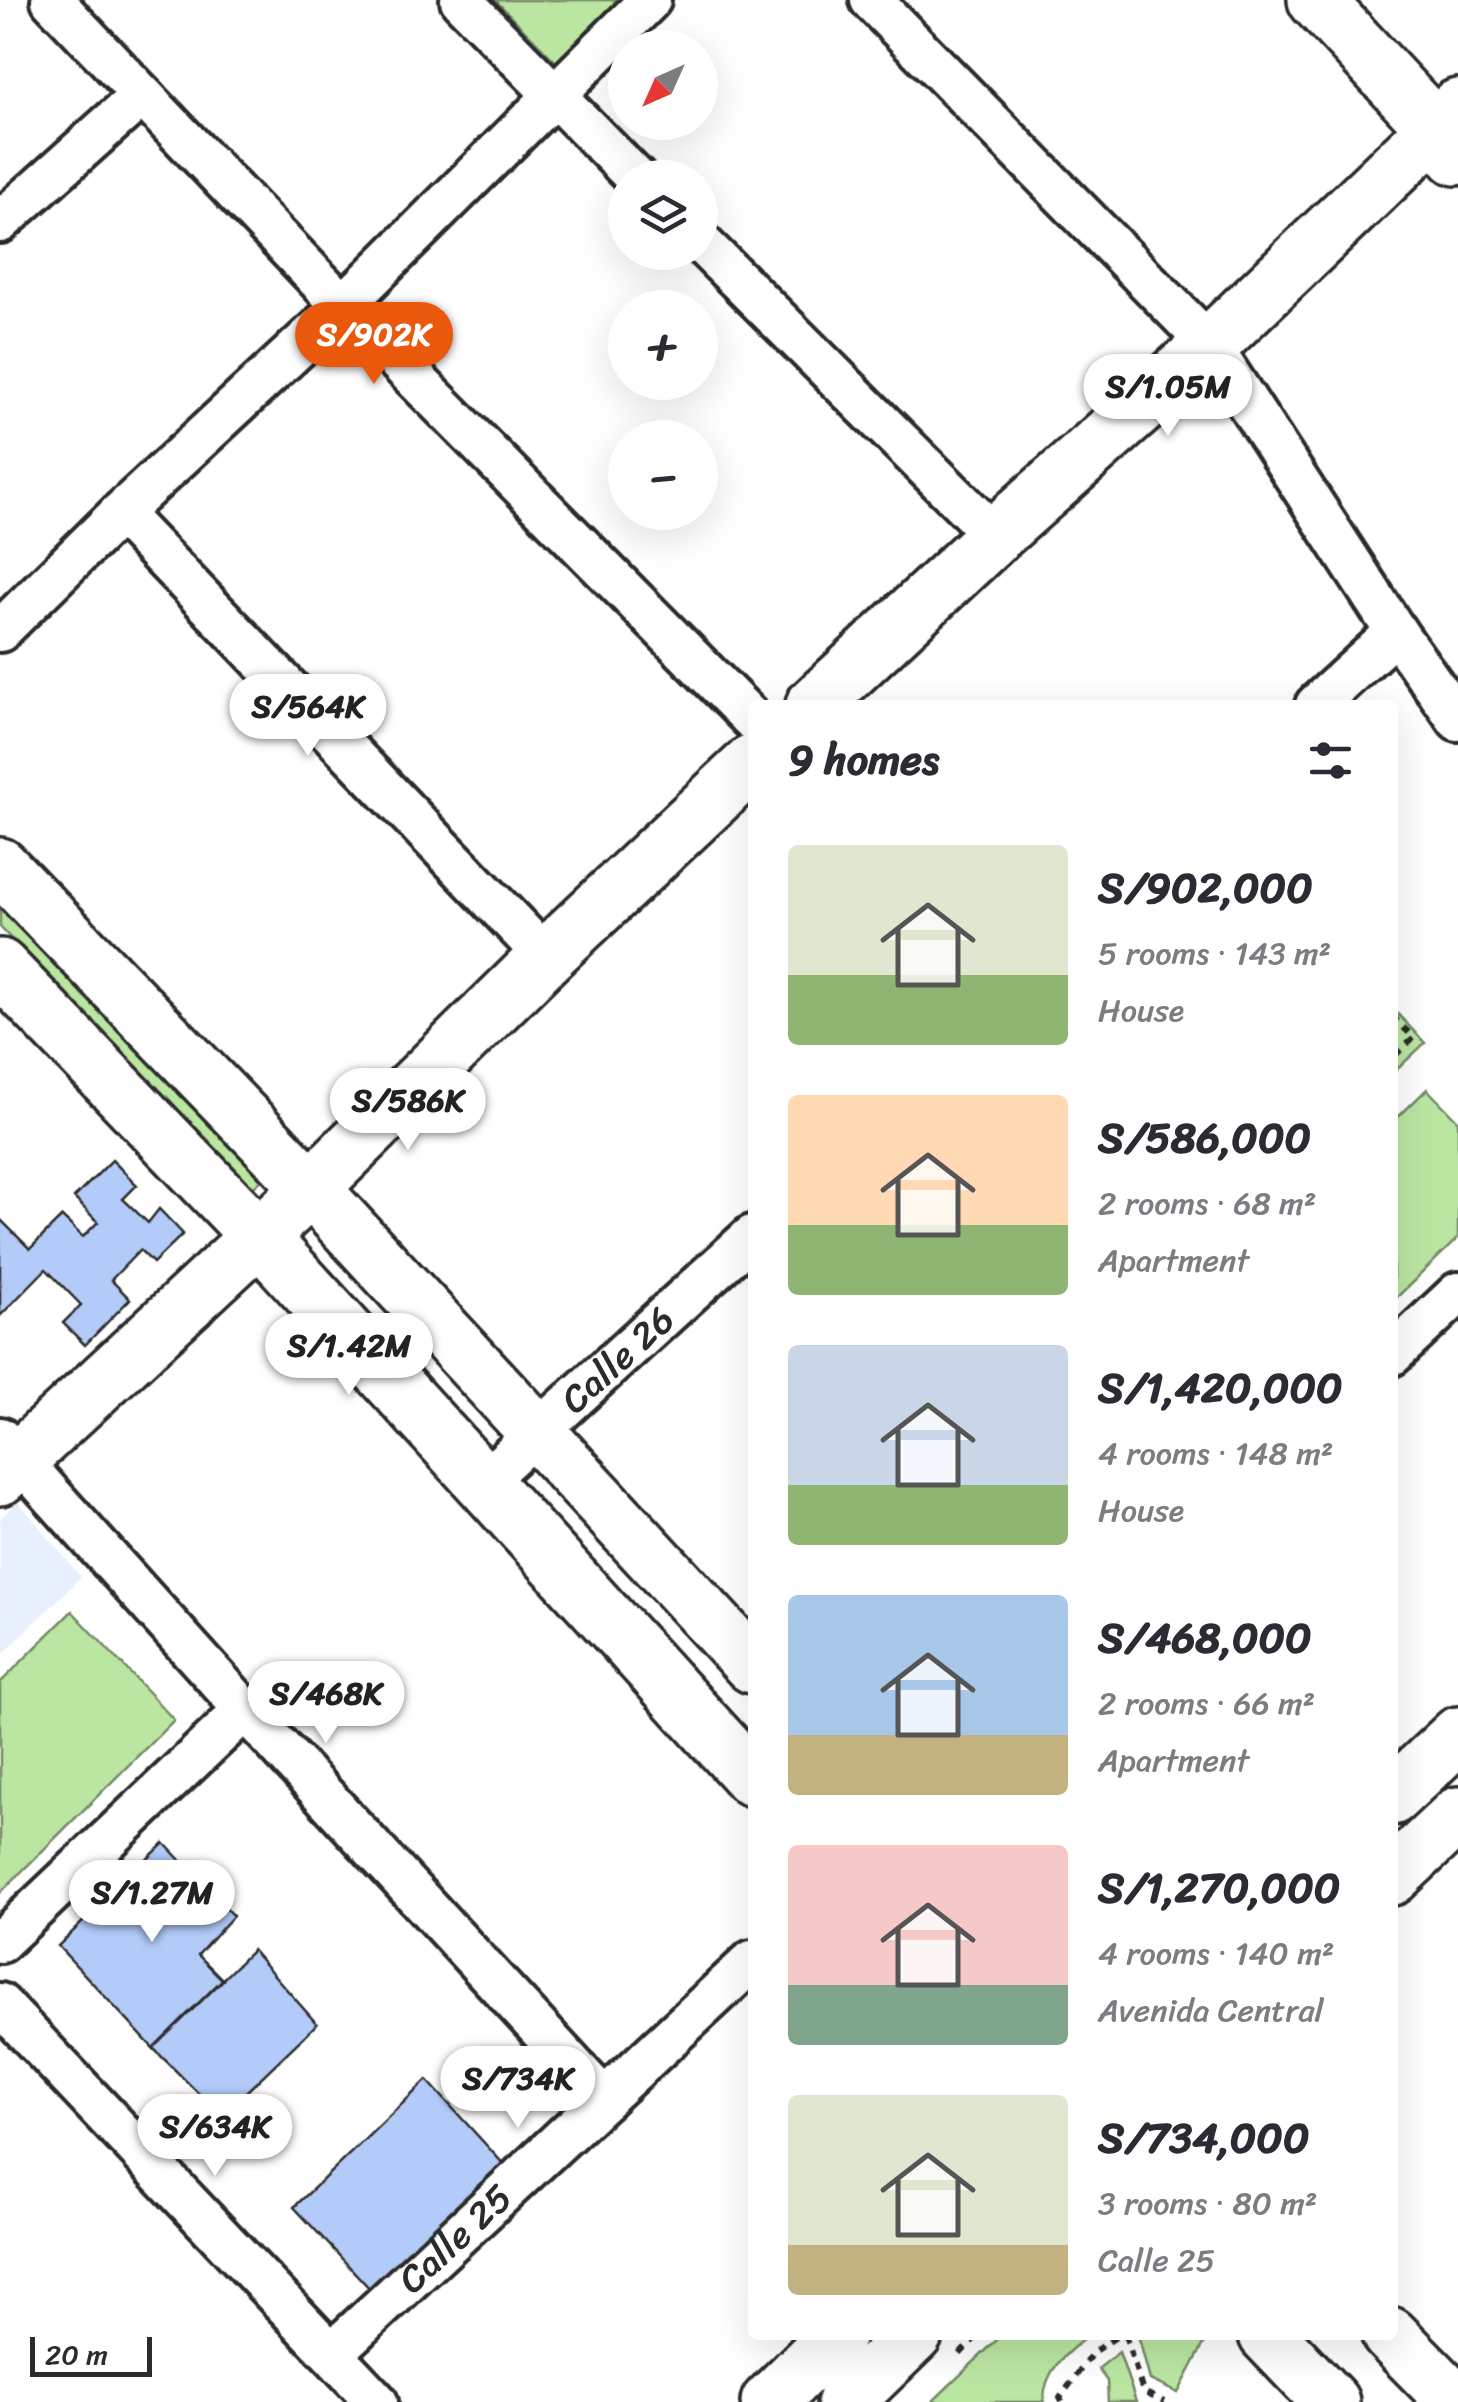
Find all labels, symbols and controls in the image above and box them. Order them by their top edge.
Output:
north arrow [608,30,718,140]
map controls [608,30,718,530]
button: layers [608,160,718,270]
button: + [608,290,718,400]
pin: S/902K [293,302,455,387]
text: S/902K [317,306,431,363]
pin: S/1.05M [1076,354,1260,439]
text: S/1.05M [1105,358,1231,415]
button: − [608,420,718,530]
pin: S/564K [227,674,389,759]
text: S/564K [251,678,365,735]
text: 9 homes [788,723,939,797]
icon: filters [1303,733,1358,788]
text: S/902,000 [1098,851,1313,925]
icon: home [868,885,988,1005]
text: 5 rooms · 143 m² [1098,925,1331,982]
text: House [1098,982,1184,1039]
pin: S/586K [327,1068,489,1153]
text: S/586K [352,1072,464,1129]
text: S/586,000 [1098,1101,1311,1175]
icon: home [868,1135,988,1255]
text: 2 rooms · 68 m² [1098,1175,1316,1232]
text: Apartment [1098,1232,1249,1289]
street label: Calle 26 [544,1288,691,1430]
pin: S/1.42M [257,1313,441,1398]
text: S/1.42M [287,1317,411,1374]
text: S/1,420,000 [1098,1351,1342,1425]
icon: home [868,1385,988,1505]
text: 4 rooms · 148 m² [1098,1425,1333,1482]
text: House [1098,1482,1184,1539]
text: S/468,000 [1098,1601,1312,1675]
icon: home [868,1635,988,1755]
pin: S/468K [245,1661,407,1746]
text: S/468K [270,1665,382,1722]
text: 2 rooms · 66 m² [1098,1675,1315,1732]
text: Apartment [1098,1732,1249,1789]
text: S/1,270,000 [1098,1851,1340,1925]
pin: S/1.27M [60,1860,244,1945]
text: S/1.27M [91,1864,213,1921]
icon: home [868,1885,988,2005]
text: 4 rooms · 140 m² [1098,1925,1334,1982]
text: Avenida Central [1098,1982,1324,2039]
pin: S/734K [437,2046,599,2131]
text: S/734K [462,2050,574,2107]
pin: S/634K [134,2094,296,2179]
text: S/634K [159,2098,271,2155]
text: S/734,000 [1098,2101,1309,2175]
icon: home [868,2135,988,2255]
street label: Calle 25 [381,2166,529,2310]
text: 3 rooms · 80 m² [1098,2175,1317,2232]
text: Calle 25 [1098,2232,1215,2289]
text: 20 m [45,2330,108,2379]
scale bar [30,2332,152,2376]

